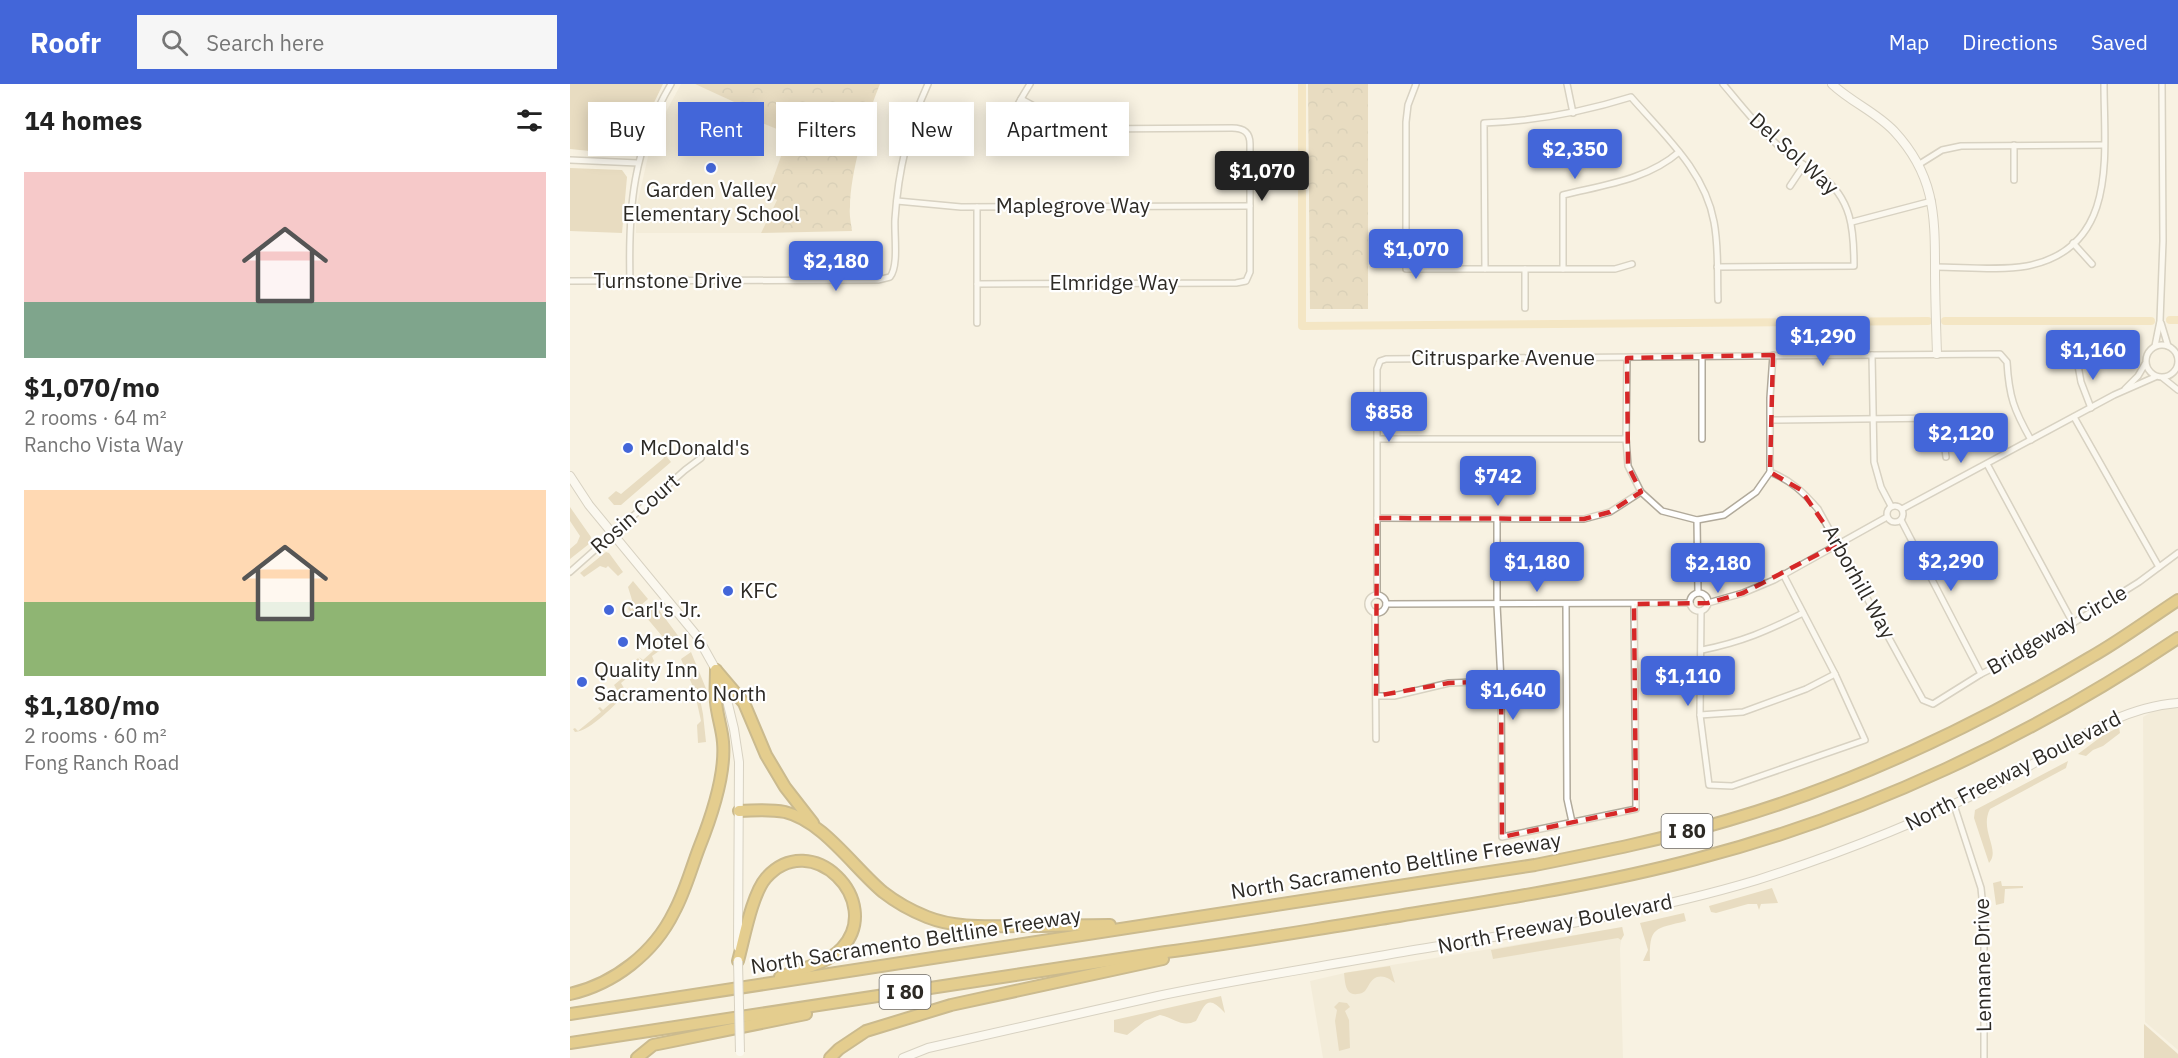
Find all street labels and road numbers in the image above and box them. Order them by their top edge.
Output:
street label: Del Sol Way [1744,106,1846,201]
street label: Maplegrove Way [996,191,1151,219]
street label: Turnstone Drive [594,266,742,294]
street label: Elmridge Way [1050,268,1179,296]
street label: Citrusparke Avenue [1411,343,1595,371]
street label: Rosin Court [584,467,685,560]
street label: Arborhill Way [1817,519,1903,644]
street label: Bridgeway Circle [1981,578,2132,681]
street label: North Freeway Boulevard [1900,703,2125,837]
road number: I 80 [1662,814,1712,848]
street label: North Sacramento Beltline Freeway [1229,825,1564,905]
street label: North Freeway Boulevard [1435,887,1675,960]
street label: Lennane Drive [1967,898,1997,1032]
street label: North Sacramento Beltline Freeway [749,900,1084,980]
road number: I 80 [880,975,930,1009]

